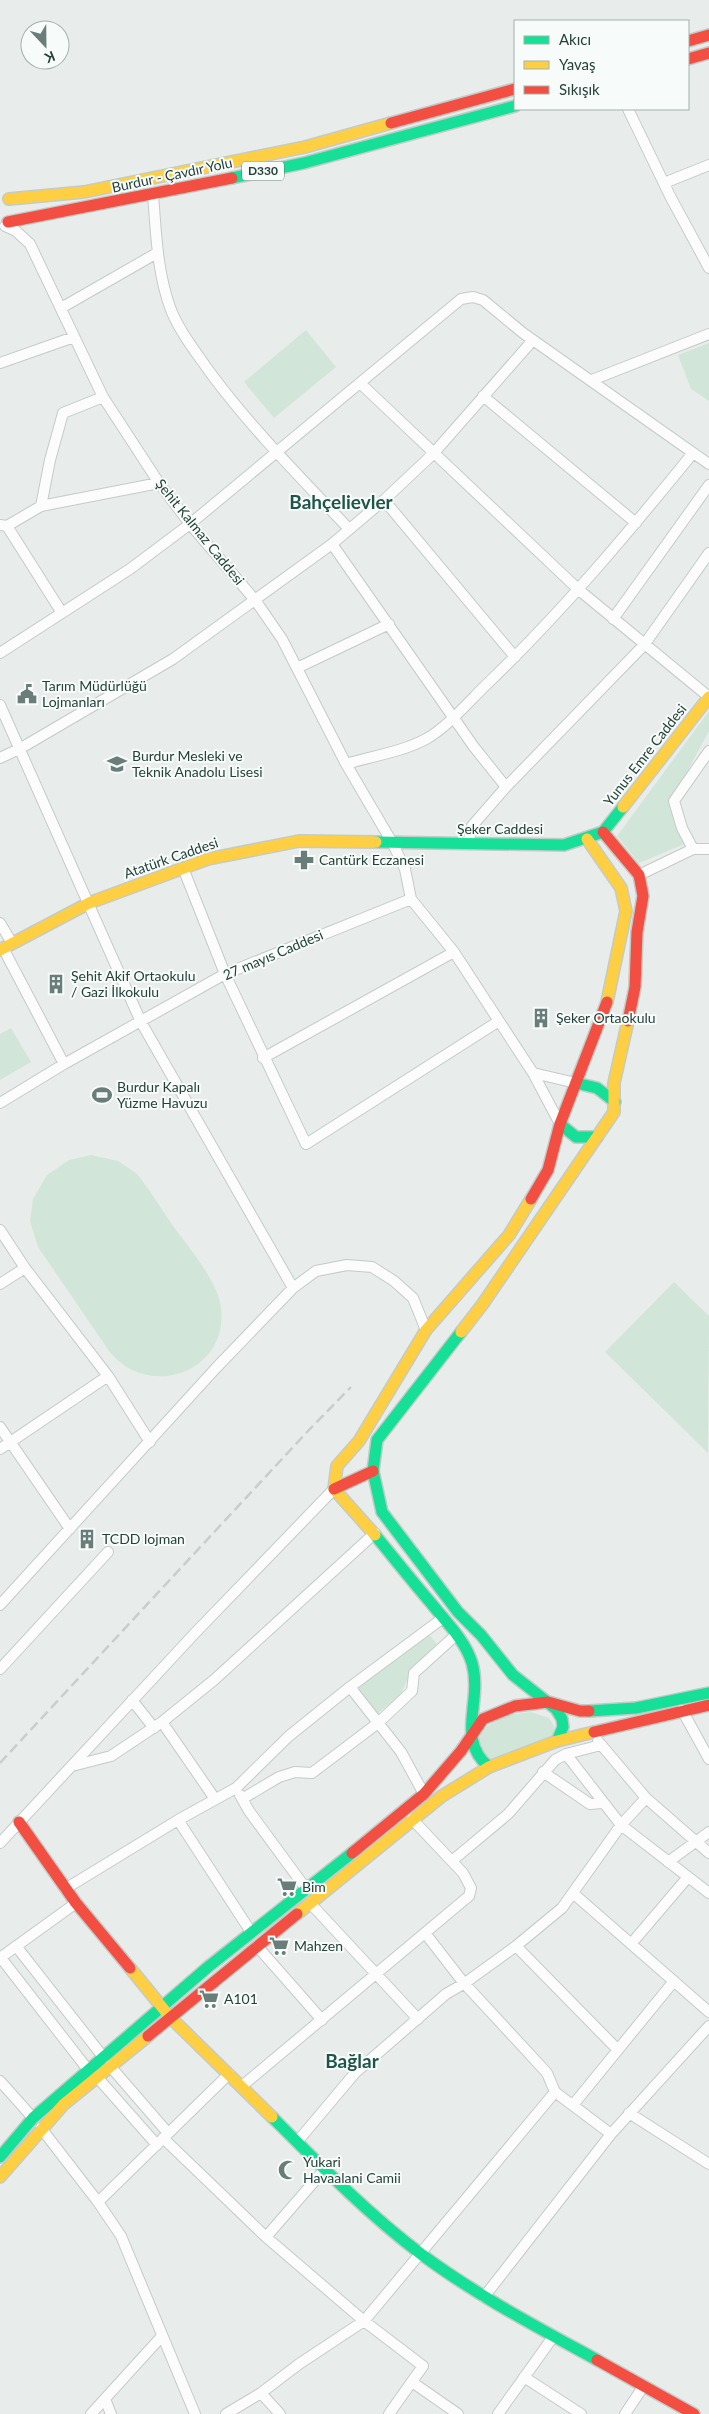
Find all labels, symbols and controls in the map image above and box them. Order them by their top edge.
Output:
north arrow [20,20,70,70]
legend [514,20,689,110]
text: Akıcı [559,30,591,48]
text: K [42,48,58,67]
text: Yavaş [559,55,596,73]
text: Sıkışık [559,80,600,98]
street label: Burdur - Çavdır Yolu [110,153,234,196]
road number: D330 [242,162,284,180]
street label: Şehit Kalmaz Caddesi [152,475,248,588]
district label: Bahçelievler [289,490,394,513]
place label: Tarım Müdürlüğü Lojmanları [42,677,147,710]
public building icon: Tarım Müdürlüğü Lojmanları [16,683,38,705]
street label: Yunus Emre Caddesi [600,700,690,809]
place label: Burdur Mesleki ve Teknik Anadolu Lisesi [132,747,263,780]
school or university icon: Burdur Mesleki ve Teknik Anadolu Lisesi [106,753,128,775]
street label: Şeker Caddesi [457,820,543,837]
street label: Atatürk Caddesi [122,833,220,882]
pharmacy icon: Cantürk Eczanesi [293,849,315,871]
place label: Cantürk Eczanesi [319,851,424,868]
street label: 27 mayıs Caddesi [220,926,325,983]
place label: Şehit Akif Ortaokulu / Gazi İlkokulu [71,967,196,1000]
building icon: Şehit Akif Ortaokulu / Gazi İlkokulu [45,973,67,995]
building icon: Şeker Ortaokulu [530,1007,552,1029]
place label: Şeker Ortaokulu [556,1009,656,1026]
place label: Burdur Kapalı Yüzme Havuzu [117,1078,208,1111]
sports icon: Burdur Kapalı Yüzme Havuzu [91,1084,113,1106]
building icon: TCDD lojman [76,1528,98,1550]
place label: TCDD lojman [102,1530,185,1547]
supermarket icon: Bim [276,1876,298,1898]
place label: Bim [302,1878,326,1895]
supermarket icon: Mahzen [268,1935,290,1957]
place label: Mahzen [294,1937,343,1954]
supermarket icon: A101 [198,1988,220,2010]
place label: A101 [224,1990,258,2007]
district label: Bağlar [325,2049,380,2072]
place label: Yukari Havaalani Camii [303,2153,401,2186]
mosque icon: Yukari Havaalani Camii [277,2159,299,2181]

